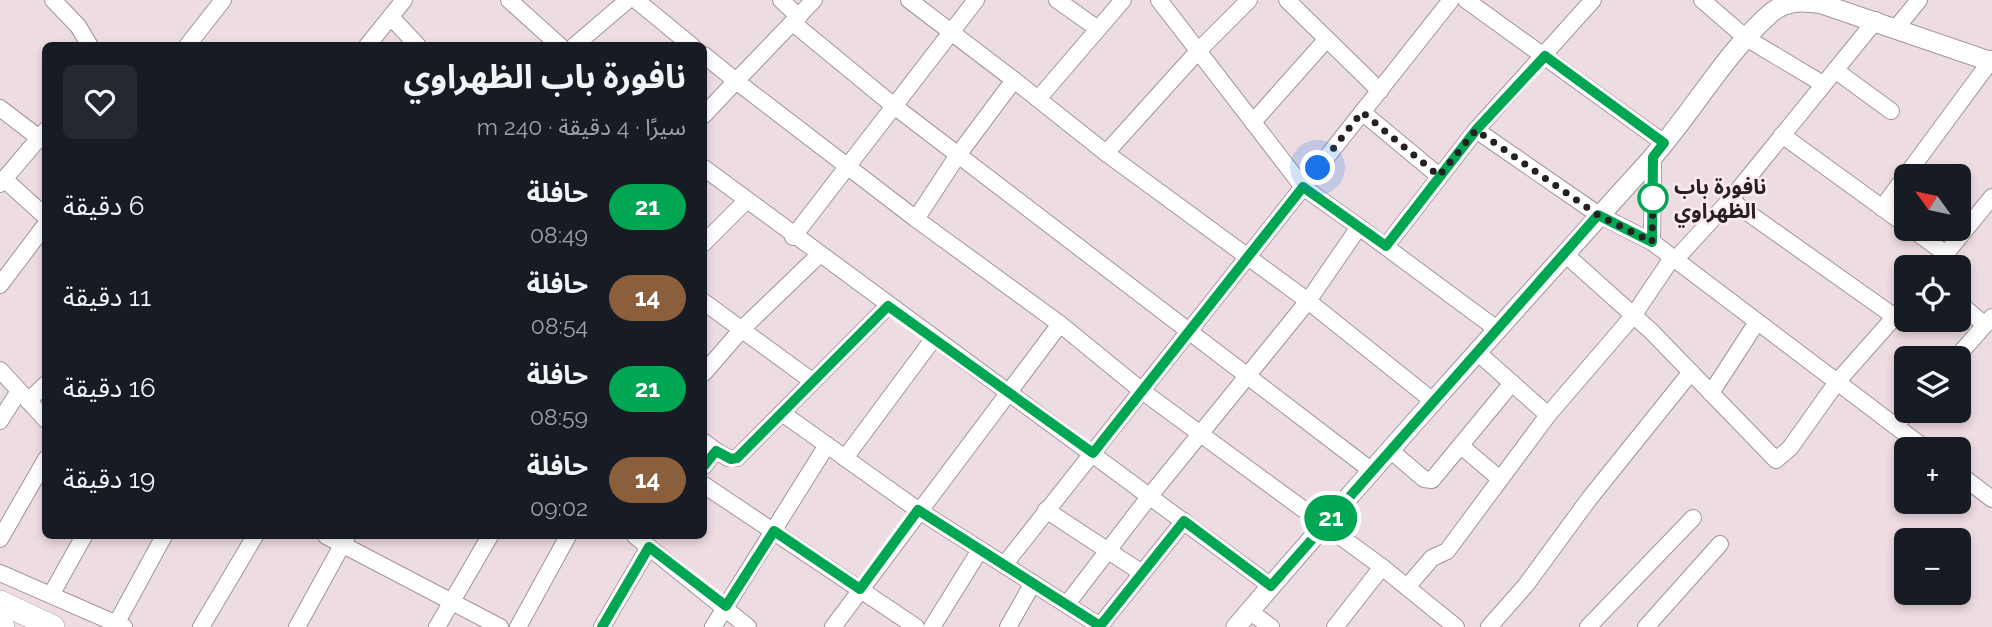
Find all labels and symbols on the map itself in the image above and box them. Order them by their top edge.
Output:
your location [1300,150,1335,185]
north arrow [1894,164,1970,242]
place label: نافورة باب الظهراوي [1674,174,1766,227]
marker: نافورة باب الظهراوي [1638,183,1668,213]
line badge: 21 [1300,495,1362,541]

